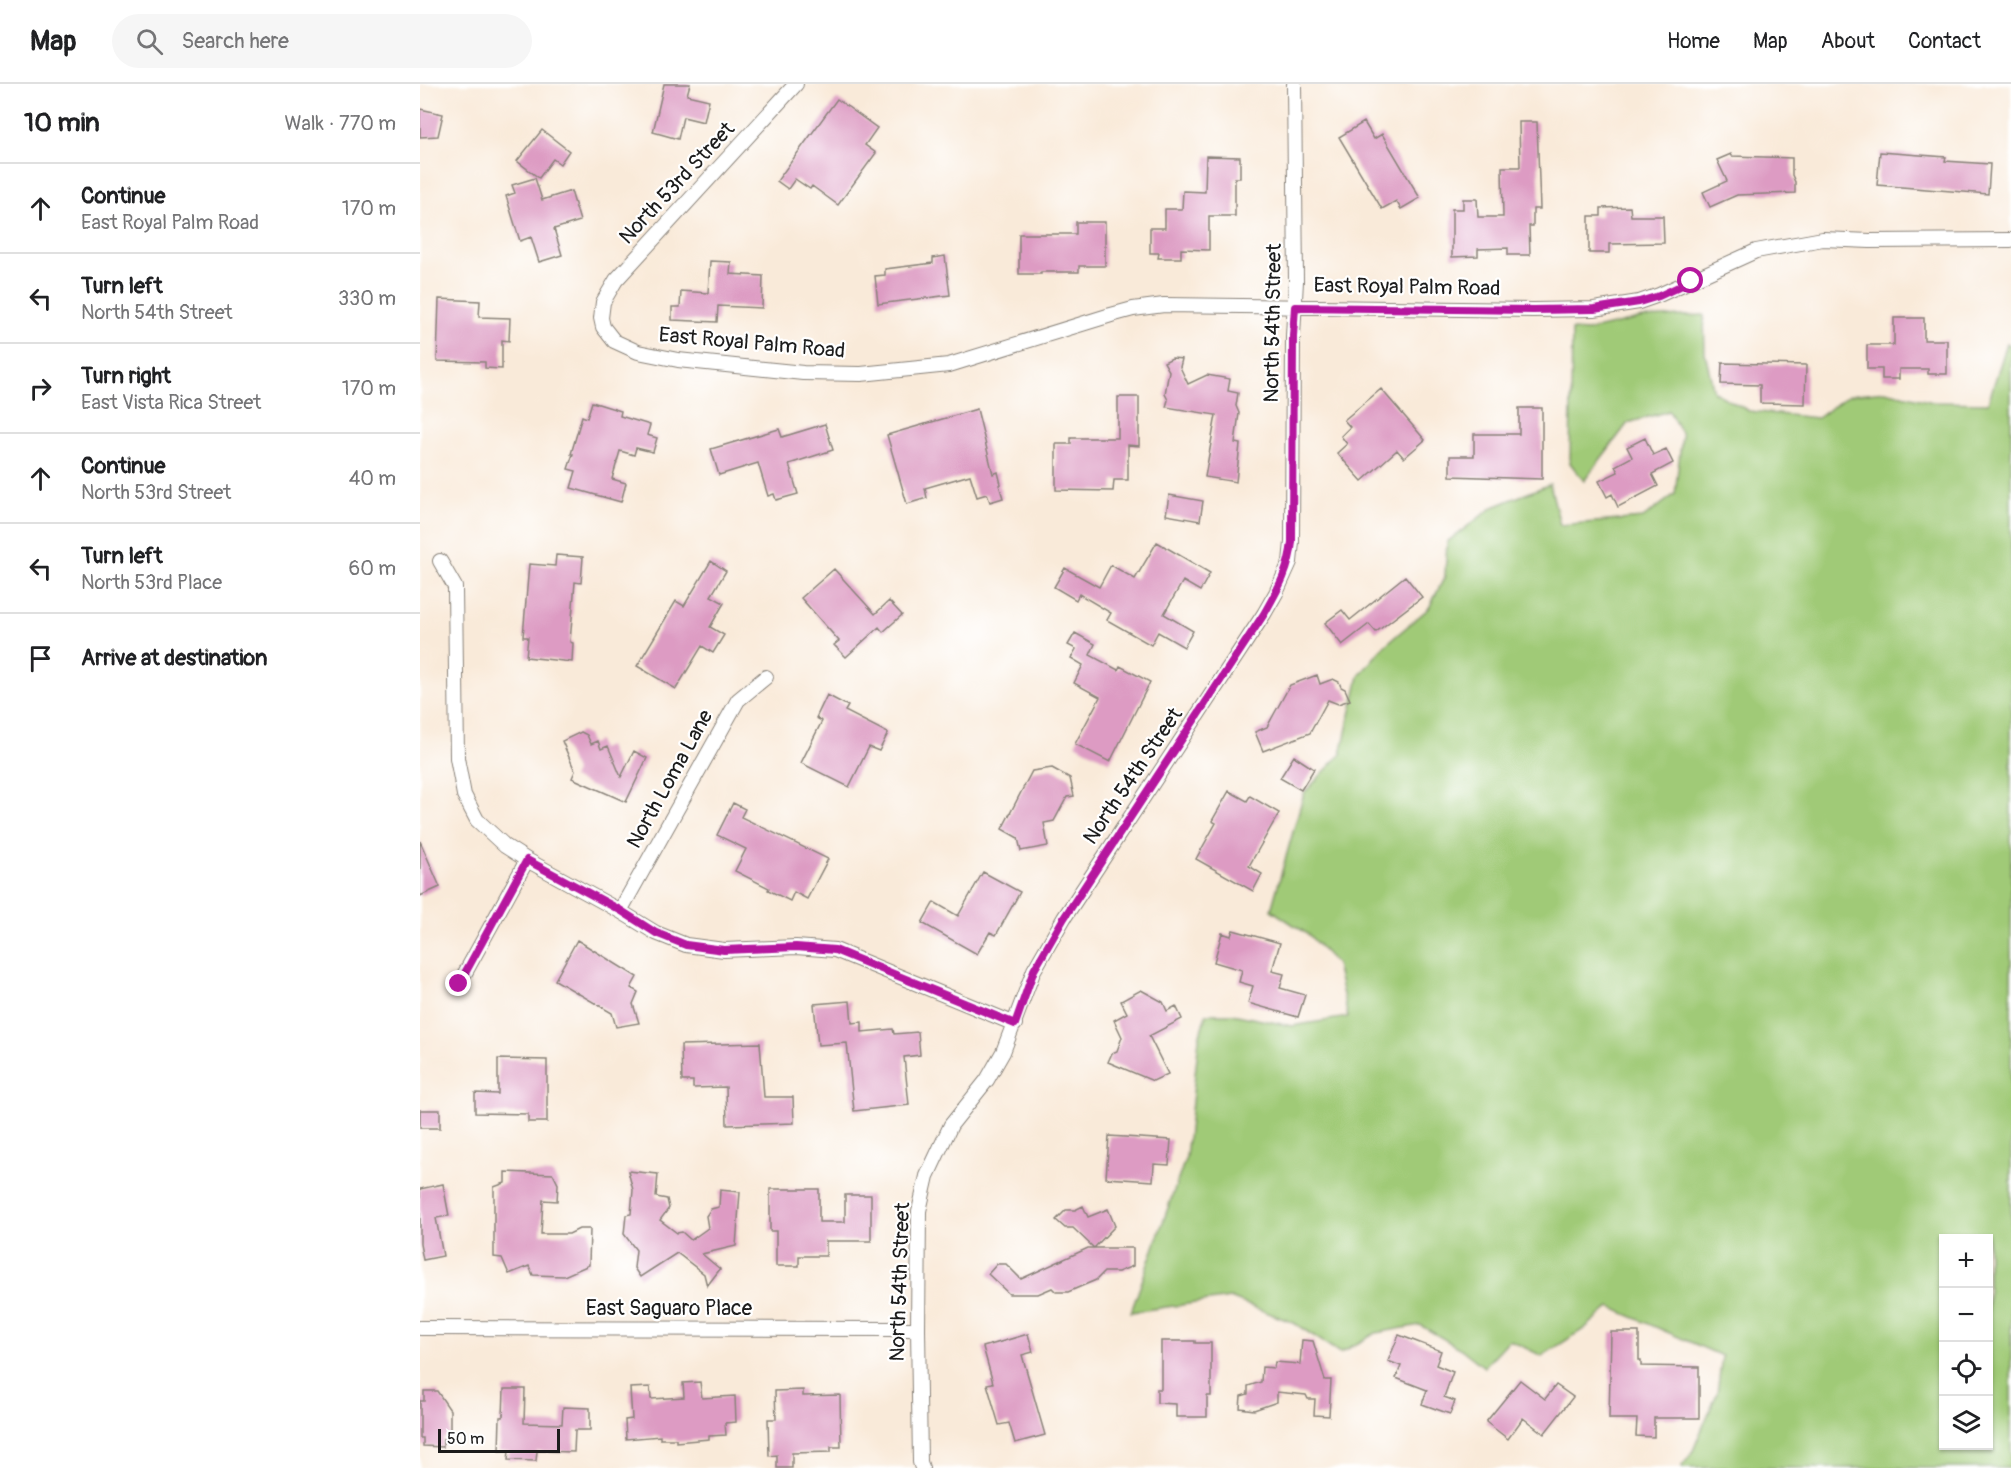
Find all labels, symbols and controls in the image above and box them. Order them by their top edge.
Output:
search box [112,14,532,68]
text: Map [30,24,76,59]
icon: search [133,25,166,58]
text: Search here [181,27,289,55]
text: Home [1667,28,1720,55]
text: Map [1753,28,1788,55]
text: About [1821,28,1875,55]
text: Contact [1908,28,1981,55]
text: 10 min [24,107,100,139]
text: Walk · 770 m [284,111,396,136]
street label: North 53rd Street [613,116,741,250]
text: Continue [81,182,165,210]
icon: ahead [24,192,57,225]
text: 170 m [342,196,396,221]
text: East Royal Palm Road [81,210,259,235]
street label: North 54th Street [1258,243,1288,403]
route start [1677,267,1703,293]
text: Turn left [81,272,163,300]
street label: East Royal Palm Road [1313,272,1501,302]
icon: left [24,282,57,315]
text: 330 m [338,286,396,311]
text: North 54th Street [81,300,233,325]
street label: East Royal Palm Road [658,321,846,365]
text: Turn right [81,362,171,390]
icon: right [24,372,57,405]
text: 170 m [342,376,396,401]
text: East Vista Rica Street [81,390,261,415]
text: Continue [81,452,165,480]
icon: ahead [24,462,57,495]
text: 40 m [349,466,396,491]
text: North 53rd Street [81,480,231,505]
text: Turn left [81,542,163,570]
icon: left [24,552,57,585]
text: 60 m [349,556,396,581]
text: North 53rd Place [81,570,222,595]
icon: arrive [24,642,57,675]
text: Arrive at destination [81,644,267,672]
street label: North 54th Street [1077,702,1189,850]
street label: North Loma Lane [621,704,720,853]
route end [445,970,471,996]
street label: North 54th Street [884,1201,916,1362]
map controls [1939,1234,1993,1450]
button: + [1939,1234,1993,1288]
button: − [1939,1288,1993,1342]
street label: East Saguaro Place [586,1295,753,1322]
button: locate [1939,1342,1993,1396]
button: layers [1939,1396,1993,1450]
scale bar [438,1426,560,1454]
text: 50 m [447,1429,484,1449]

